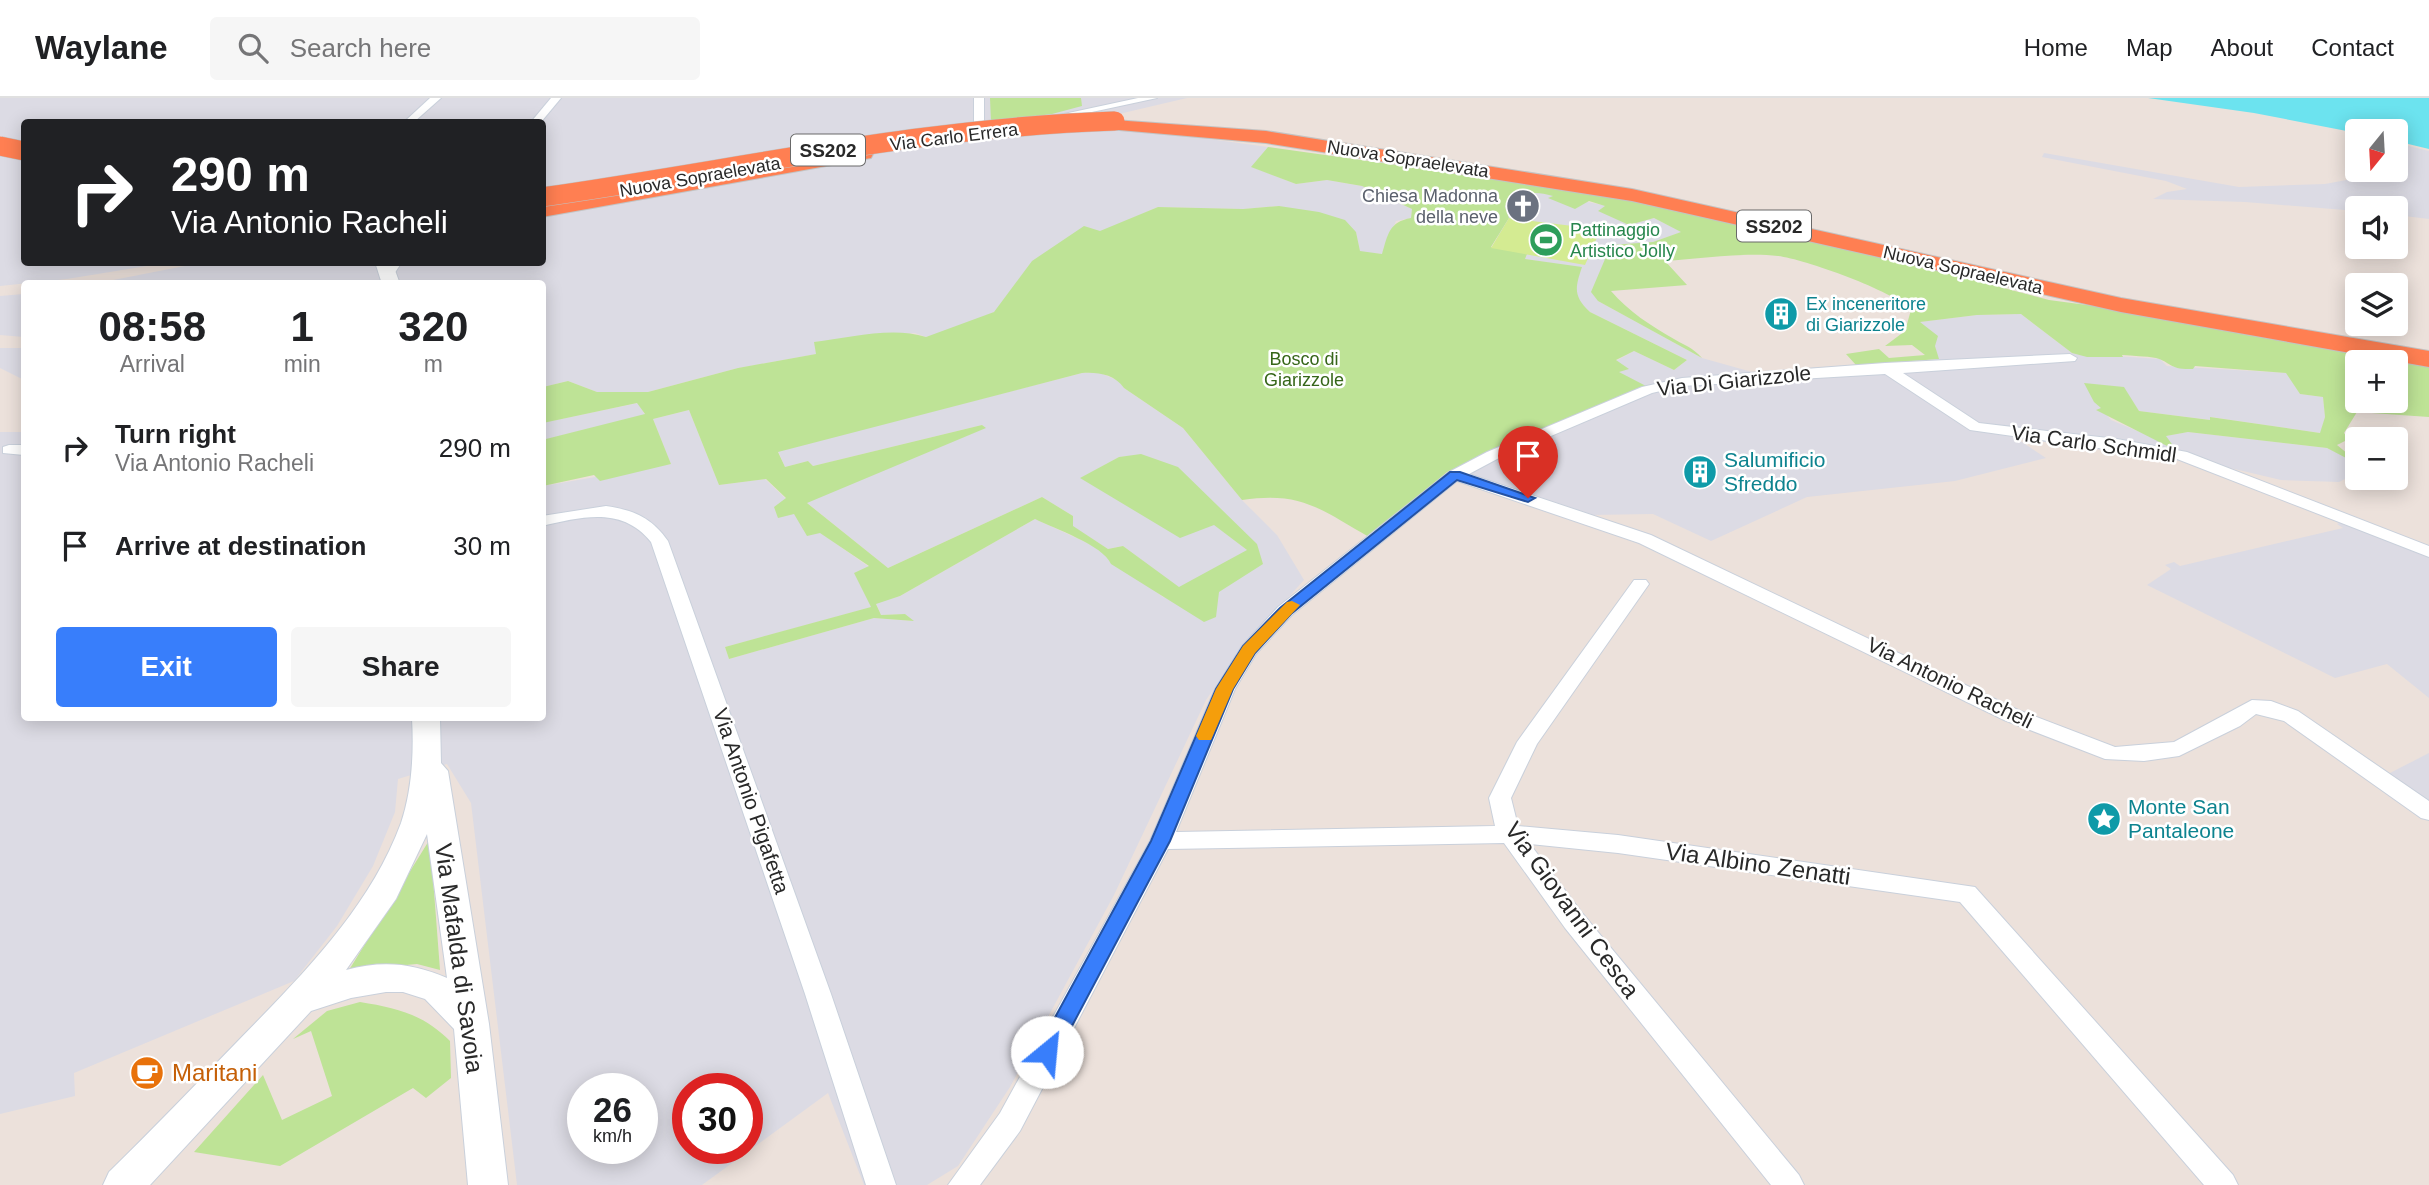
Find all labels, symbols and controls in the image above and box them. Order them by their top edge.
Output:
search box [210,17,700,80]
text: Waylane [35,29,168,66]
icon: search [234,29,272,67]
text: Search here [290,33,431,63]
text: Home [2024,34,2088,61]
text: Map [2126,34,2173,61]
text: About [2211,34,2273,61]
text: Contact [2311,34,2394,61]
street label: Via Carlo Errera [889,119,1020,155]
north arrow [2345,119,2408,182]
map controls [2345,119,2408,490]
road number: SS202 [791,134,865,166]
street label: Nuova Sopraelevata [1326,136,1491,182]
icon: right [56,147,147,238]
text: 290 m [171,147,310,201]
street label: Nuova Sopraelevata [618,153,783,201]
place label: Chiesa Madonna della neve [1362,186,1499,227]
church icon: Chiesa Madonna della neve [1504,187,1542,225]
button: sound [2345,196,2408,259]
text: Via Antonio Racheli [171,204,448,240]
road number: SS202 [1737,210,1811,242]
place label: Pattinaggio Artistico Jolly [1570,220,1675,261]
sports icon: Pattinaggio Artistico Jolly [1527,221,1565,259]
street label: Nuova Sopraelevata [1881,242,2046,298]
button: layers [2345,273,2408,336]
place label: Ex inceneritore di Giarizzole [1806,294,1926,335]
building icon: Ex inceneritore di Giarizzole [1762,295,1800,333]
text: 08:58 [99,303,206,350]
text: 1 [290,303,314,350]
text: 320 [398,303,468,350]
park label: Bosco di Giarizzole [1264,349,1344,390]
button: + [2345,350,2408,413]
text: Arrival [120,351,185,377]
text: min [284,351,321,377]
text: m [424,351,443,377]
street label: Via Di Giarizzole [1656,361,1812,400]
text: Turn right [115,419,236,449]
street label: Via Carlo Schmidl [2010,421,2178,466]
pin [1498,426,1558,498]
button: − [2345,427,2408,490]
icon: right [56,429,94,467]
text: 290 m [439,433,511,463]
icon: arrive [1509,437,1547,475]
place label: Salumificio Sfreddo [1724,448,1826,495]
text: Via Antonio Racheli [115,450,314,476]
building icon: Salumificio Sfreddo [1681,453,1719,491]
icon: arrive [56,527,94,565]
text: Arrive at destination [115,531,366,561]
text: 30 m [453,531,511,561]
button: Exit [56,627,277,707]
button: Share [291,627,511,707]
street label: Via Antonio Racheli [1864,632,2037,733]
street label: Via Antonio Pigafetta [709,705,794,897]
place label: Monte San Pantaleone [2128,795,2234,842]
place icon: Monte San Pantaleone [2085,800,2123,838]
street label: Via Giovanni Cesca [1500,817,1646,1003]
street label: Via Albino Zenatti [1664,837,1852,890]
street label: Via Mafalda di Savoia [430,841,489,1075]
position arrow [1010,1015,1084,1089]
cafe icon: Maritani [128,1054,166,1092]
place label: Maritani [172,1059,257,1086]
speed limit sign: 30 [672,1073,763,1164]
text: 26 [593,1090,632,1129]
text: km/h [593,1126,632,1146]

